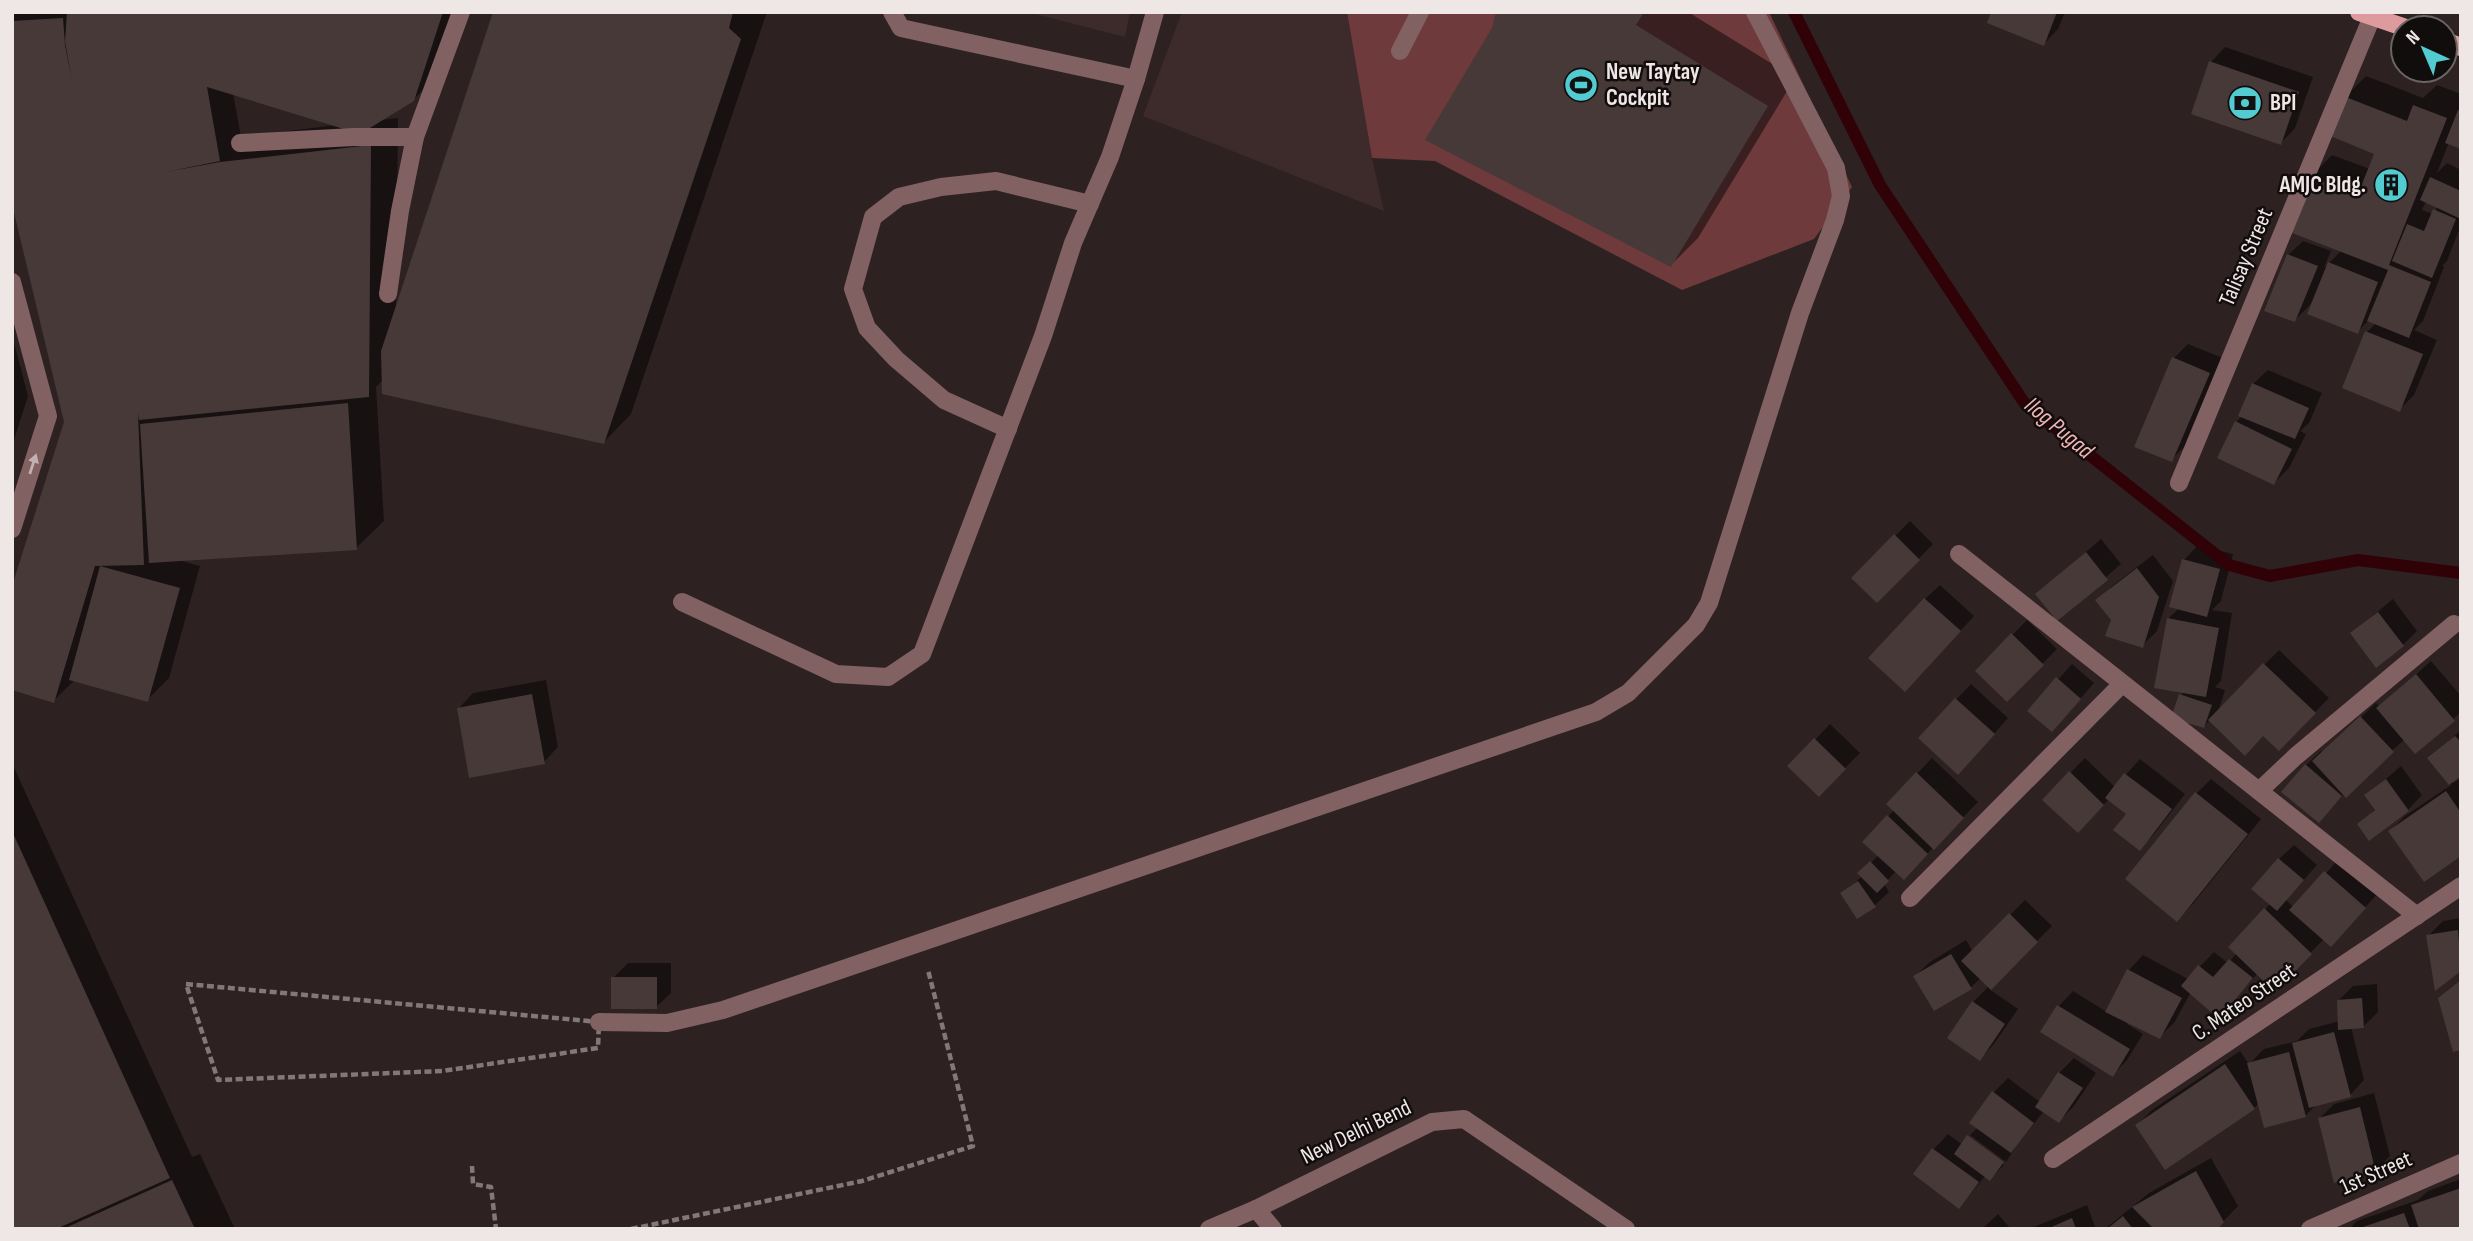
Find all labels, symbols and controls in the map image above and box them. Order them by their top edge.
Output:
north arrow [2389,14,2459,84]
text: N [2402,26,2425,50]
place label: New Taytay Cockpit [1606,58,1700,112]
sports icon: New Taytay Cockpit [1562,66,1600,104]
bank icon: BPI [2226,84,2264,122]
place label: BPI [2270,89,2296,117]
building icon: AMJC Bldg. [2372,166,2410,204]
place label: AMJC Bldg. [2279,171,2366,199]
street label: Talisay Street [2213,204,2279,310]
water label: Ilog Pugad [2018,391,2100,466]
one-way arrow [28,453,39,474]
street label: C. Mateo Street [2187,957,2301,1047]
street label: New Delhi Bend [1296,1093,1416,1171]
street label: 1st Street [2336,1145,2416,1201]

